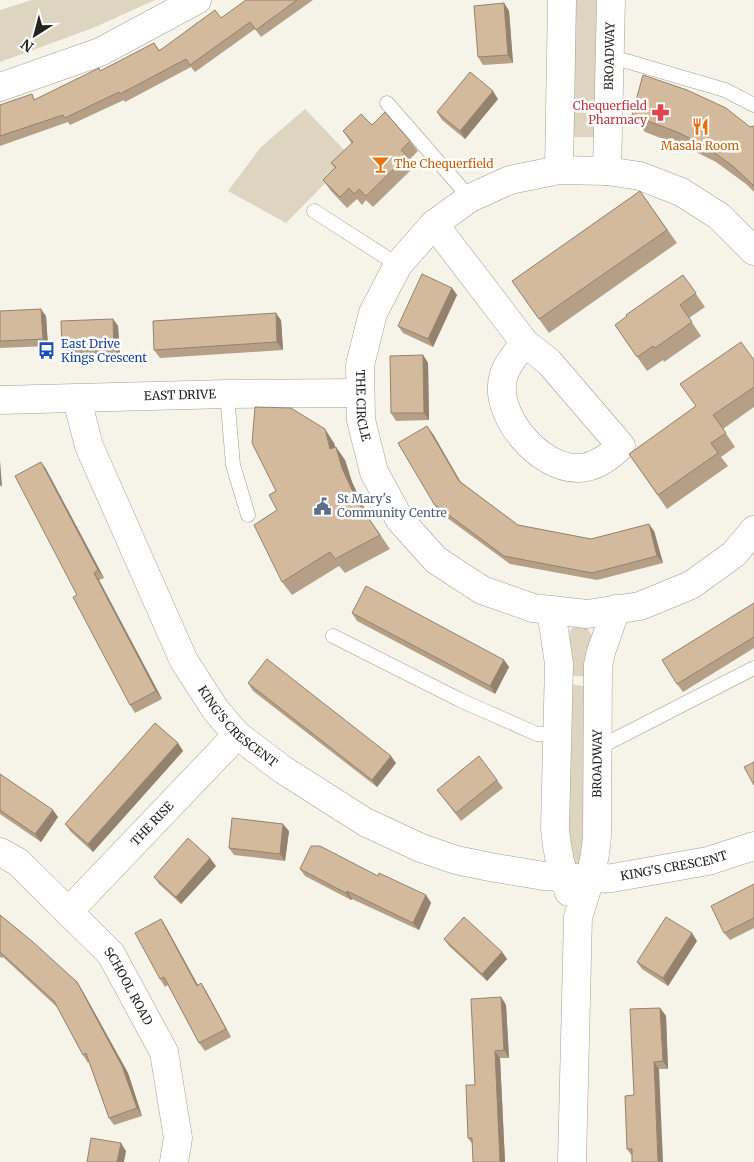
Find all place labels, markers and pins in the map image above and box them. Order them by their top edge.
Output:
place label: Chequerfield Pharmacy [573,98,647,127]
pharmacy icon: Chequerfield Pharmacy [651,103,671,123]
restaurant icon: Masala Room [690,117,710,137]
place label: Masala Room [661,138,739,153]
bar icon: The Chequerfield [370,154,390,174]
place label: The Chequerfield [394,156,494,171]
place label: East Drive Kings Crescent [61,336,147,365]
bus stop icon: East Drive Kings Crescent [37,341,57,361]
place label: St Mary's Community Centre [337,491,447,520]
public building icon: St Mary's Community Centre [313,496,333,516]

